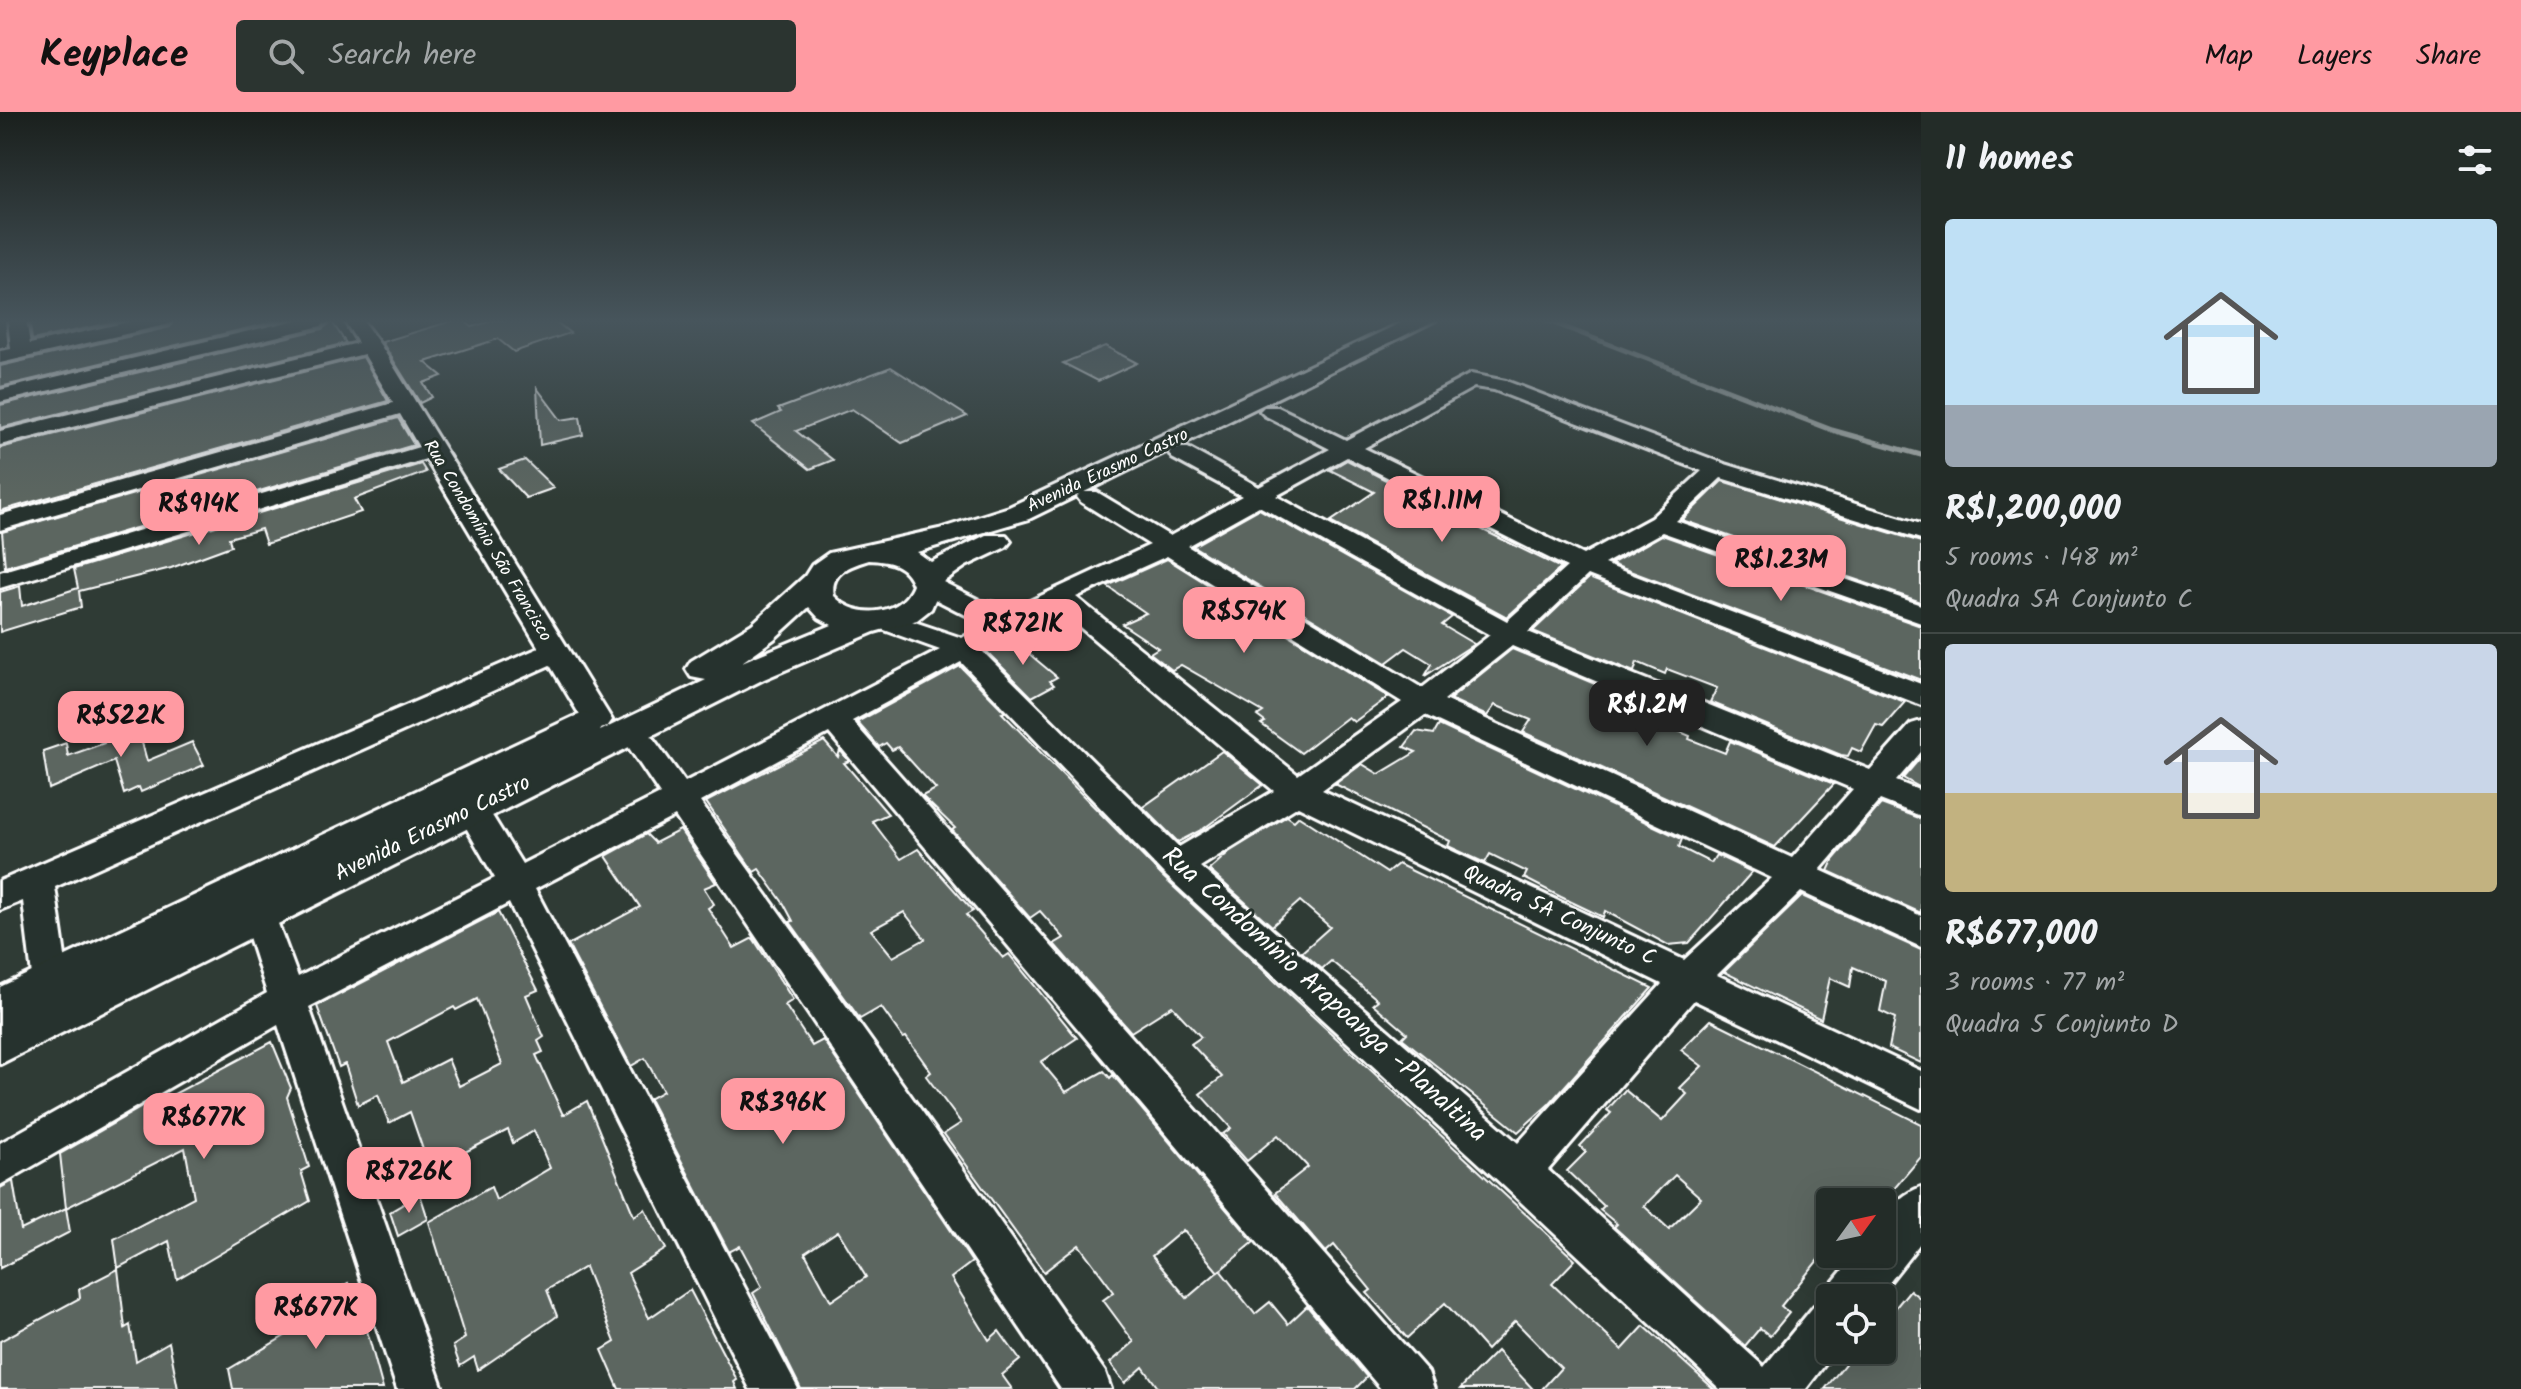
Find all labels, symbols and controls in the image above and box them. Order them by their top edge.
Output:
search box [236,20,796,92]
text: Keyplace [40,26,188,86]
text: Search here [328,32,476,80]
icon: search [264,34,308,78]
text: Map [2204,34,2253,79]
text: Layers [2297,34,2372,79]
text: Share [2416,34,2481,79]
text: 11 homes [1945,133,2074,187]
icon: filters [2453,138,2497,182]
icon: home [2149,271,2293,415]
street label: Avenida Erasmo Castro [1022,421,1194,521]
street label: Rua Condomínio São Francisco [415,434,559,648]
pin: R$1.11M [1368,476,1516,544]
pin: R$914K [134,479,264,547]
text: R$1.11M [1402,481,1482,523]
text: R$1,200,000 [1945,483,2121,537]
text: R$914K [158,484,240,526]
pin: R$1.23M [1707,535,1855,603]
text: 5 rooms · 148 m² [1945,537,2138,579]
text: R$1.23M [1734,540,1828,582]
text: Quadra 5A Conjunto C [1945,579,2193,621]
pin: R$574K [1179,587,1309,655]
text: R$574K [1201,592,1287,634]
pin: R$721K [958,599,1088,667]
text: R$721K [982,604,1064,646]
pin: R$1.2M [1582,680,1712,748]
text: R$1.2M [1607,685,1687,727]
pin: R$522K [56,691,186,759]
text: R$522K [76,696,166,738]
icon: home [2149,696,2293,840]
street label: Avenida Erasmo Castro [329,766,537,892]
street label: Rua Condomínio Arapoanga -Planaltina [1151,837,1497,1153]
street label: Quadra 5A Conjunto C [1457,856,1661,976]
text: R$677,000 [1945,908,2097,962]
text: 3 rooms · 77 m² [1945,962,2124,1004]
text: Quadra 5 Conjunto D [1945,1004,2178,1046]
pin: R$396K [718,1078,848,1146]
text: R$396K [739,1083,827,1125]
pin: R$677K [139,1093,269,1161]
text: R$677K [161,1098,247,1140]
pin: R$726K [344,1147,474,1215]
text: R$726K [365,1152,453,1194]
north arrow [1816,1188,1896,1268]
map controls [1816,1188,1896,1364]
pin: R$677K [251,1283,381,1351]
button: locate [1816,1284,1896,1364]
text: R$677K [273,1288,359,1330]

